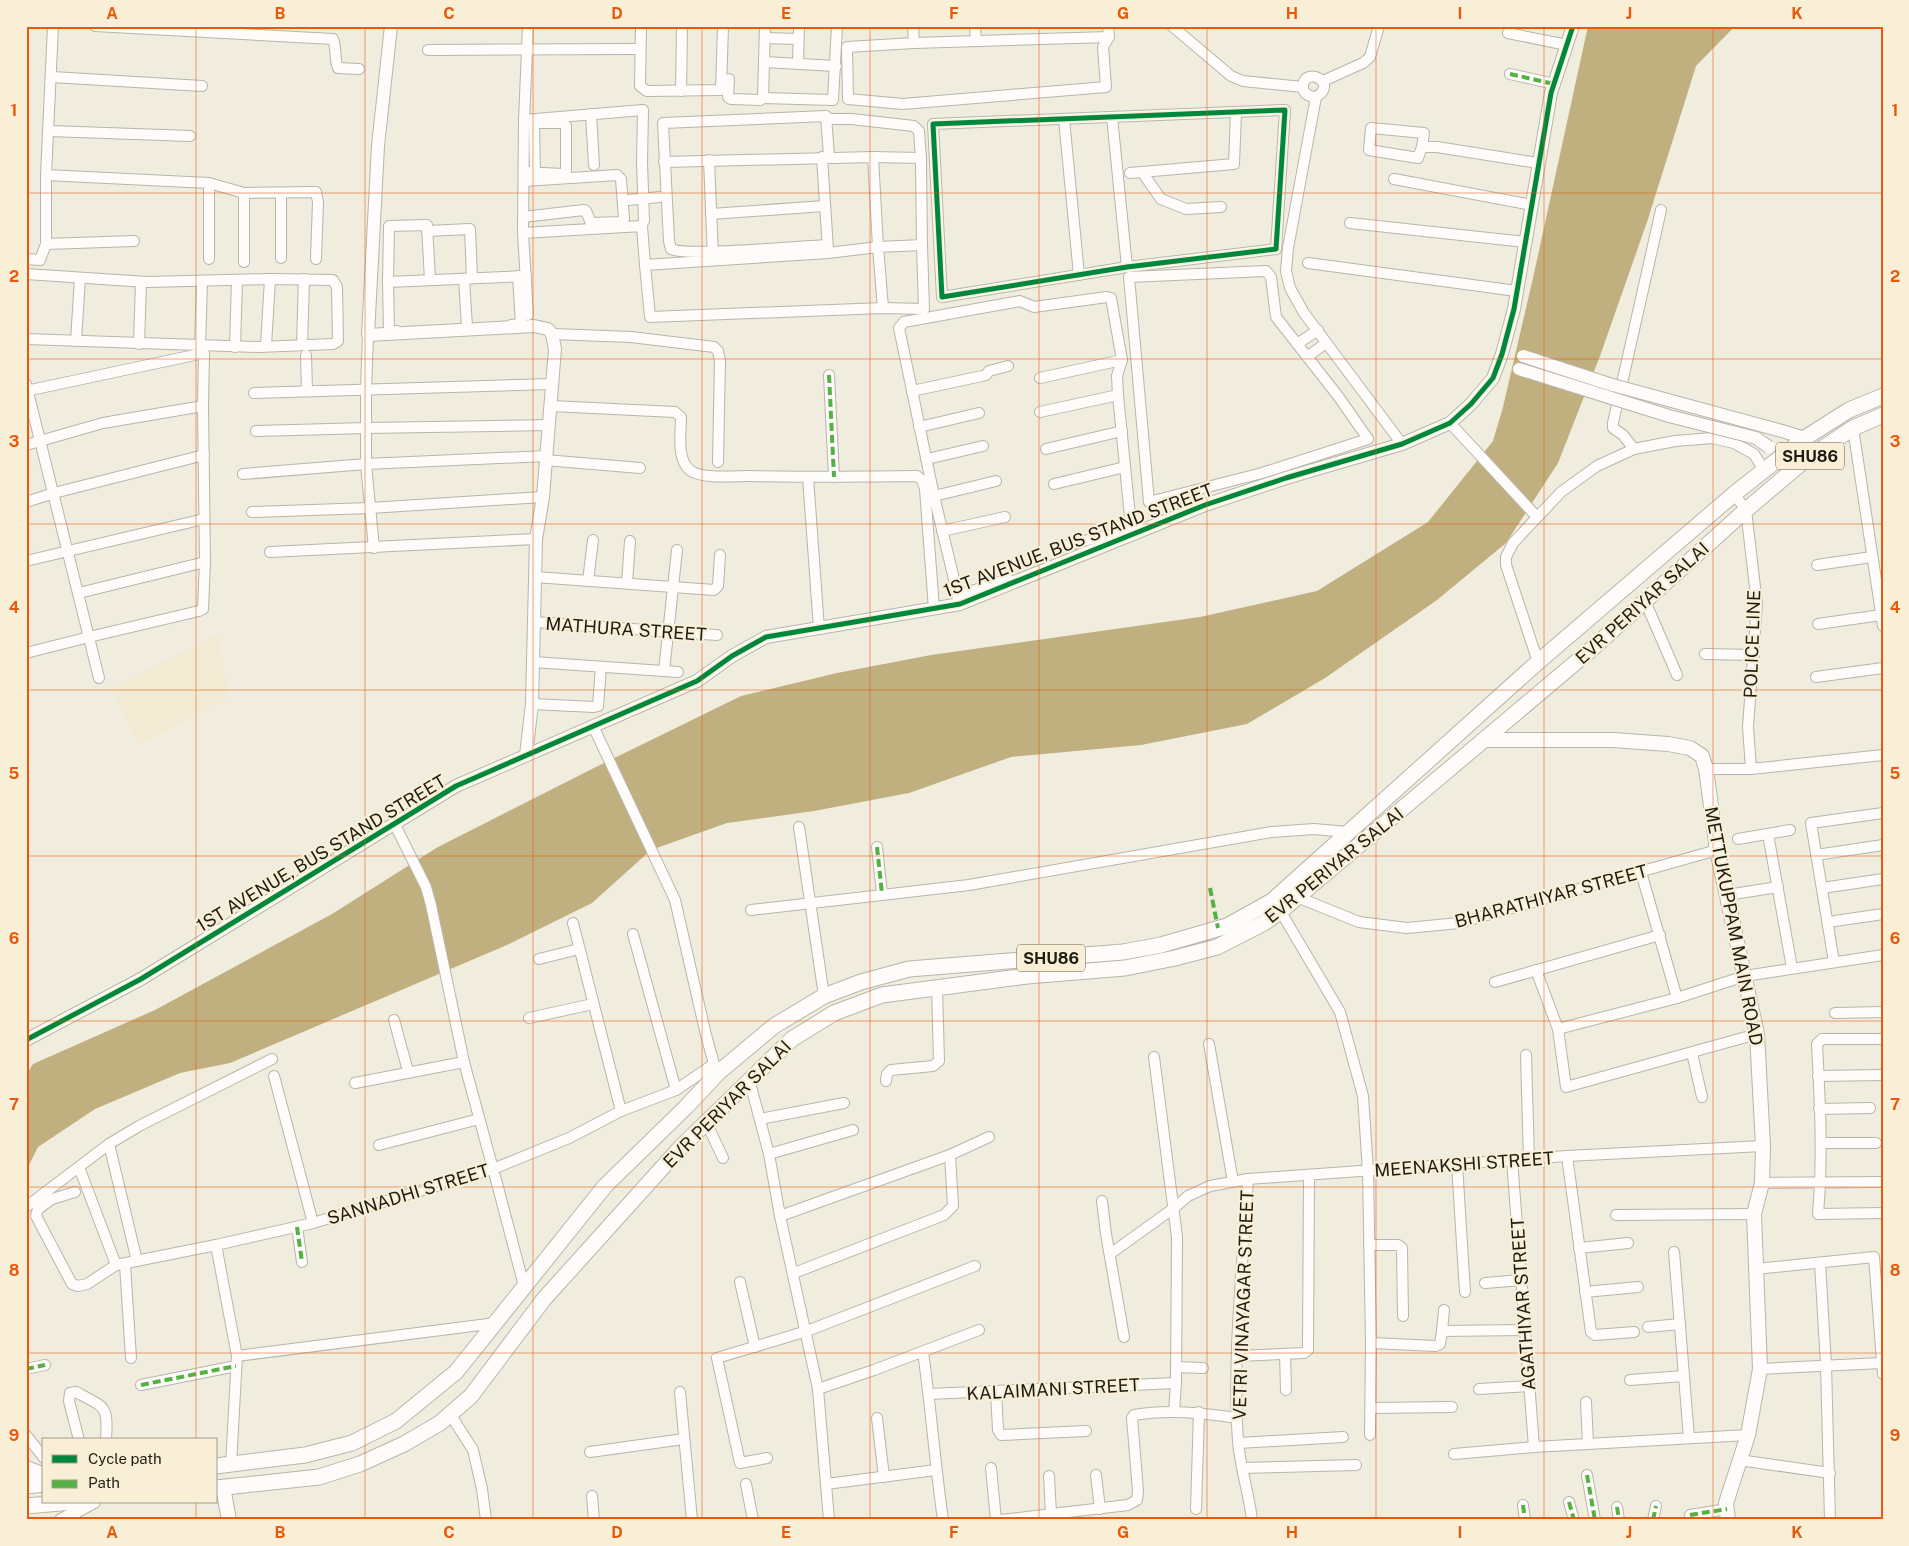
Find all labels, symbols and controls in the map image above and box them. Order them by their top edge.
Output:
text: A [106,4,118,23]
text: B [275,4,286,23]
text: C [443,4,455,23]
text: D [611,4,623,23]
text: E [781,4,791,23]
text: F [949,4,959,23]
text: G [1117,4,1129,23]
text: H [1286,4,1298,23]
text: I [1458,4,1462,23]
text: J [1626,4,1632,23]
text: K [1791,4,1803,23]
text: 1 [11,101,17,120]
text: 1 [1892,101,1898,120]
text: 2 [9,267,19,286]
text: 2 [1890,267,1900,286]
text: 3 [9,432,19,451]
text: 3 [1890,432,1900,451]
road number: SHU86 [1776,442,1844,470]
street label: 1ST AVENUE, BUS STAND STREET [940,479,1216,601]
street label: EVR PERIYAR SALAI [1571,538,1713,668]
street label: POLICE LINE [1740,589,1764,699]
text: 4 [9,598,20,617]
text: 4 [1890,598,1901,617]
street label: MATHURA STREET [545,613,708,645]
text: 5 [9,764,20,783]
text: 5 [1890,764,1901,783]
street label: 1ST AVENUE, BUS STAND STREET [193,770,450,936]
street label: EVR PERIYAR SALAI [1261,803,1407,927]
street label: METTUKUPPAM MAIN ROAD [1701,805,1767,1047]
street label: BHARATHIYAR STREET [1452,860,1650,932]
text: 6 [9,929,19,948]
text: 6 [1890,929,1900,948]
road number: SHU86 [1017,944,1085,971]
street label: EVR PERIYAR SALAI [659,1036,795,1172]
text: 7 [9,1095,19,1114]
text: 7 [1890,1095,1900,1114]
street label: MEENAKSHI STREET [1374,1147,1555,1181]
street label: SANNADHI STREET [324,1159,492,1229]
street label: VETRI VINAYAGAR STREET [1228,1189,1258,1420]
street label: AGATHIYAR STREET [1506,1217,1540,1391]
text: 8 [9,1261,20,1280]
text: 8 [1890,1261,1901,1280]
street label: KALAIMANI STREET [966,1374,1141,1404]
text: 9 [9,1426,19,1445]
text: 9 [1890,1426,1900,1445]
legend [42,1438,218,1504]
text: Cycle path [88,1450,162,1467]
text: Path [88,1474,120,1491]
text: A [106,1523,118,1542]
text: B [275,1523,286,1542]
text: C [443,1523,455,1542]
text: D [611,1523,623,1542]
text: E [781,1523,791,1542]
text: F [949,1523,959,1542]
text: G [1117,1523,1129,1542]
text: H [1286,1523,1298,1542]
text: I [1458,1523,1462,1542]
text: J [1626,1523,1632,1542]
text: K [1791,1523,1803,1542]

